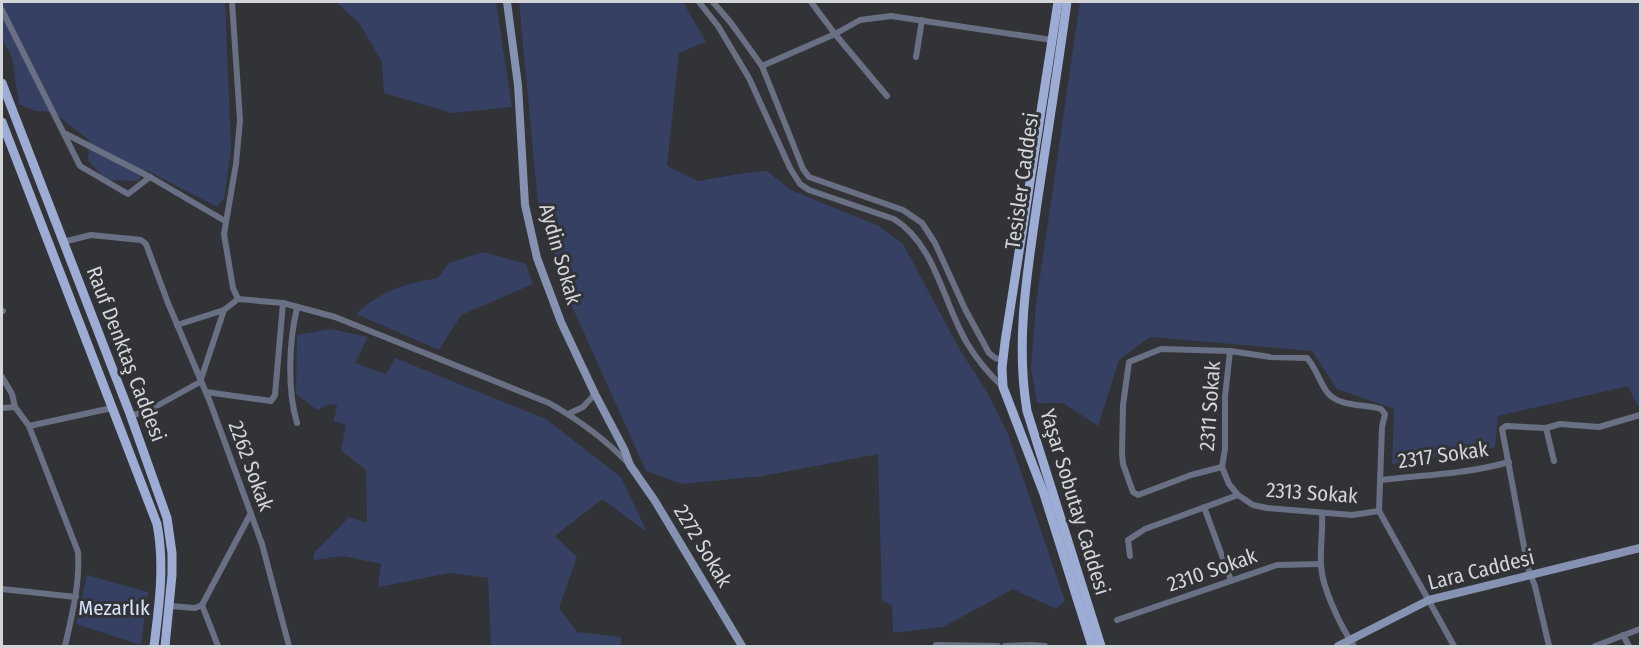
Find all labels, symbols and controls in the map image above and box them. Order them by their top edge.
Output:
street label: Tesisler Caddesi [1000,111,1044,251]
street label: Aydin Sokak [533,200,587,308]
street label: Rauf Denktaş Caddesi [81,263,171,445]
street label: 2311 Sokak [1194,360,1226,452]
street label: Yaşar Sobutay Caddesi [1034,406,1116,598]
street label: 2262 Sokak [223,417,279,515]
street label: 2317 Sokak [1396,436,1490,474]
street label: 2313 Sokak [1265,477,1359,509]
street label: 2272 Sokak [668,500,738,592]
street label: 2310 Sokak [1164,542,1261,597]
street label: Lara Caddesi [1425,544,1537,596]
park label: Mezarlık [78,595,150,621]

